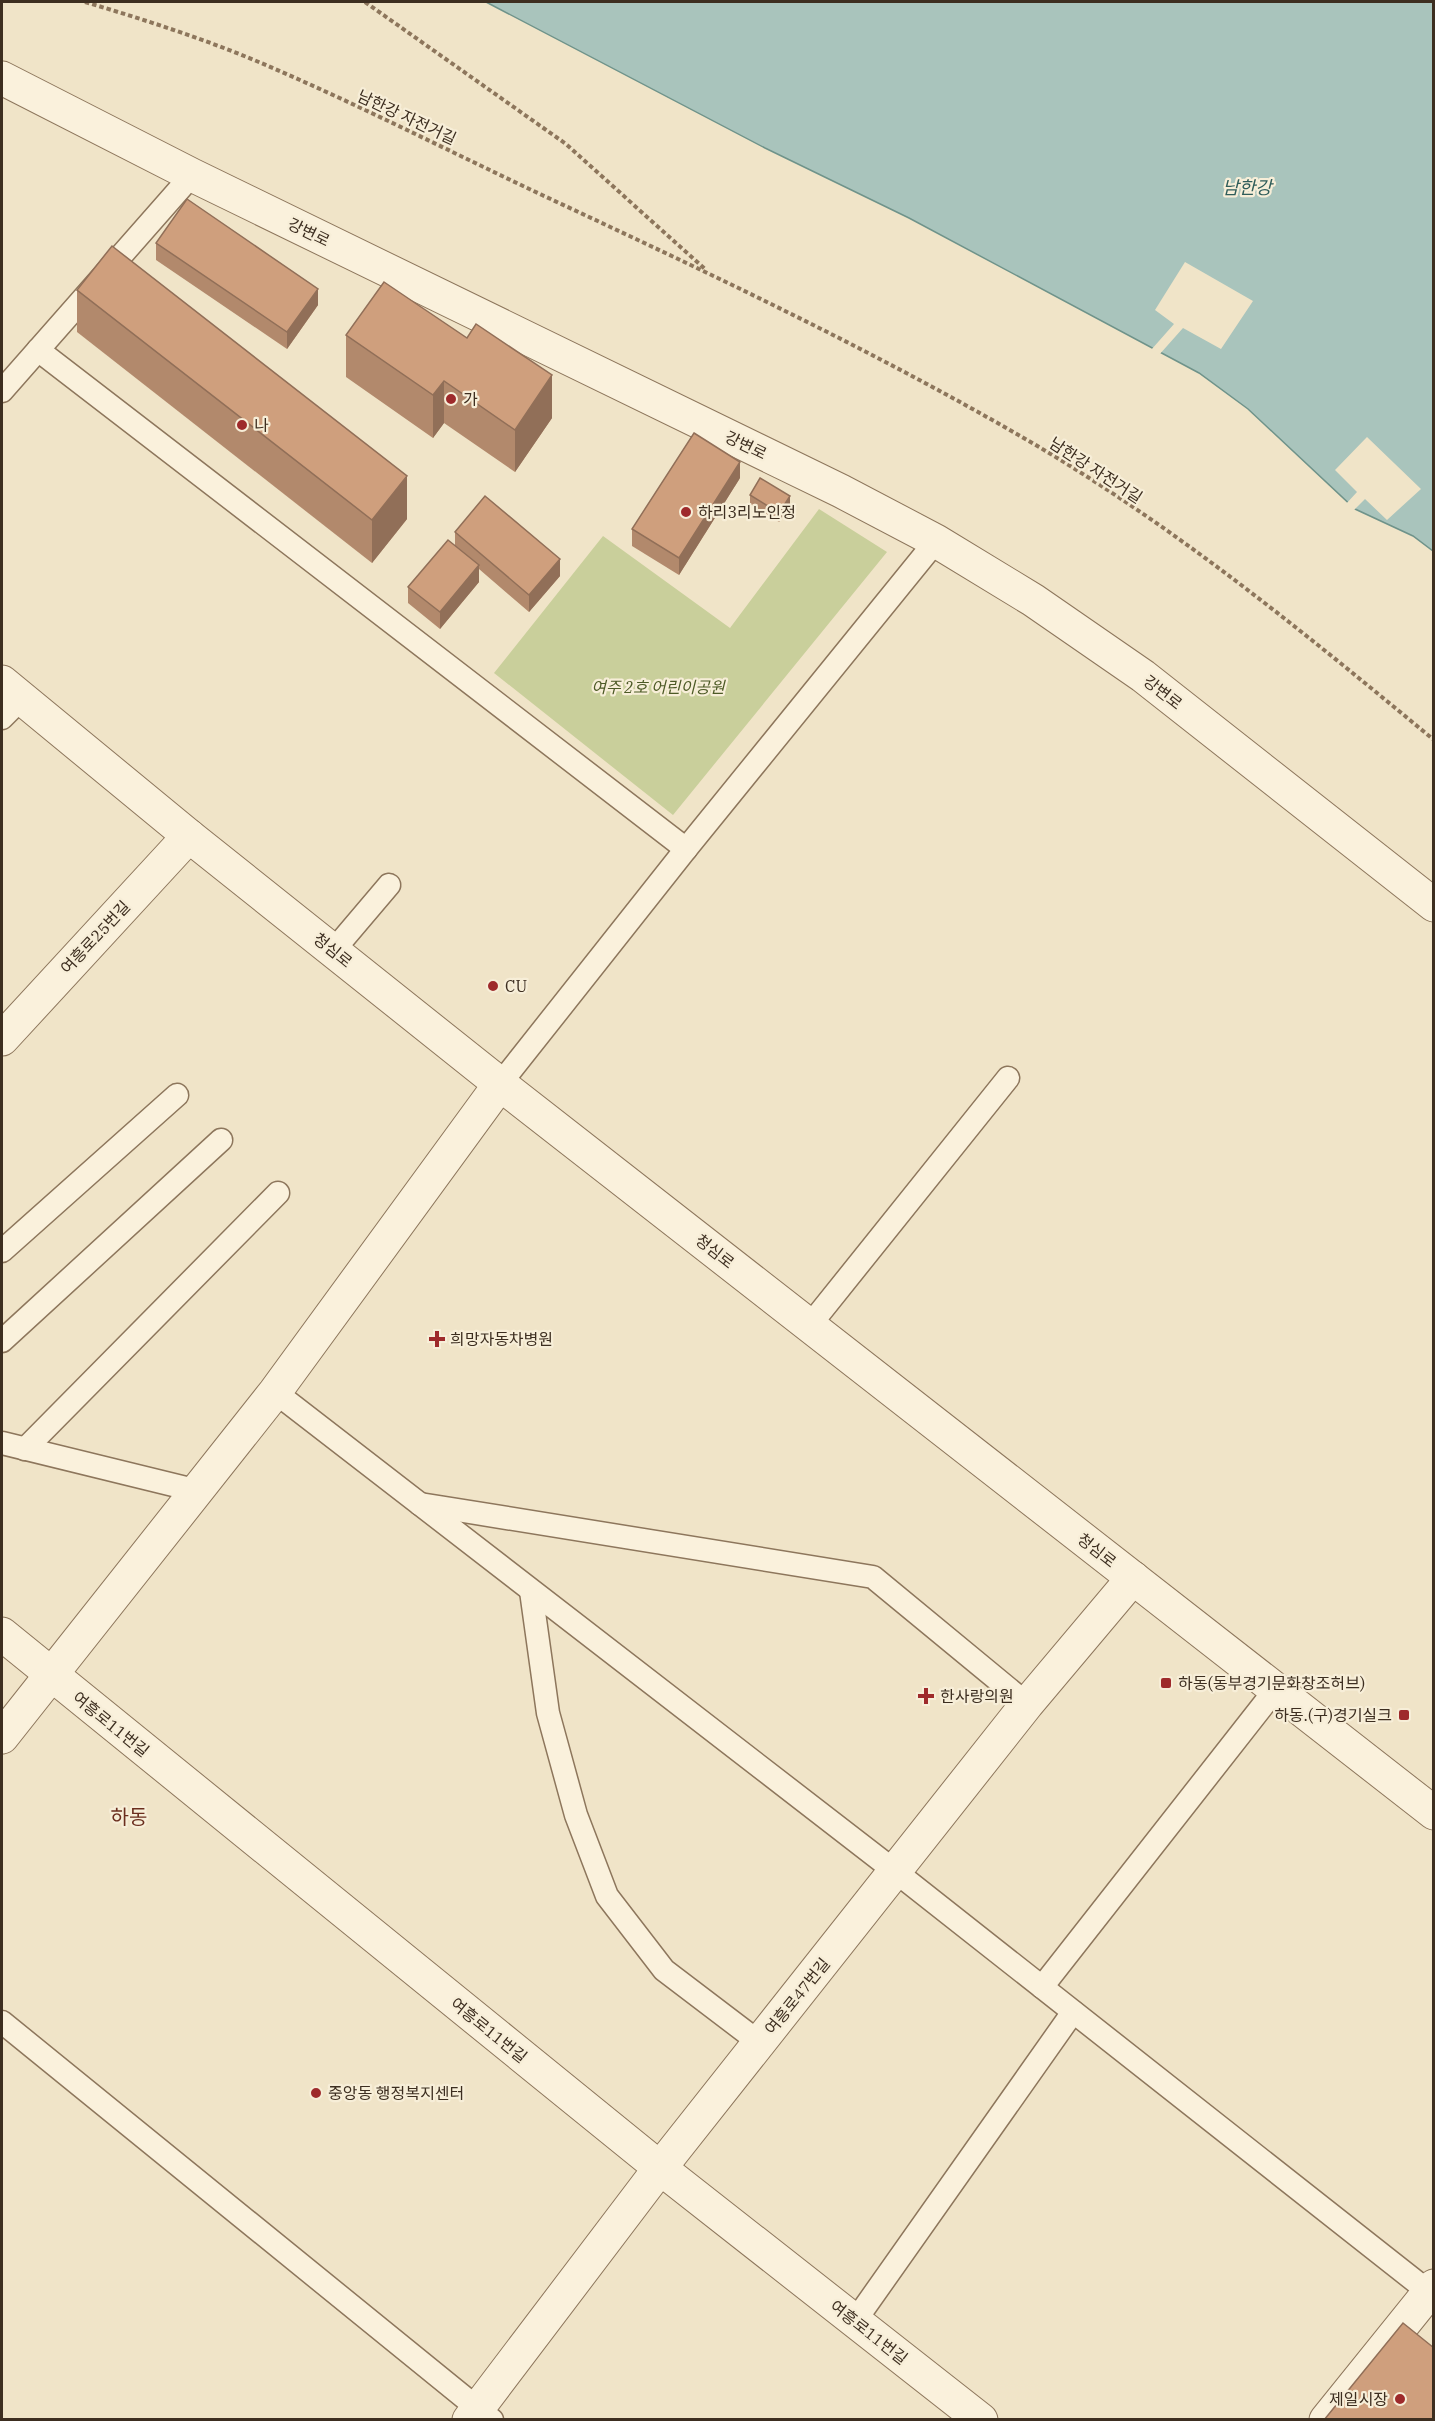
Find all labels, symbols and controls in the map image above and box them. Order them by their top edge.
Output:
street label: 남한강 자전거길 [354,85,460,149]
water label: 남한강 [1222,176,1274,199]
street label: 강변로 [285,213,333,251]
place label: 가 [463,389,478,409]
marker: 가 [444,392,458,406]
place label: 나 [254,415,269,435]
marker: 나 [235,418,249,432]
street label: 강변로 [722,426,770,464]
street label: 남한강 자전거길 [1046,433,1146,507]
place label: 하리3리노인정 [698,502,796,522]
marker: 하리3리노인정 [679,505,693,519]
street label: 강변로 [1139,671,1187,714]
park label: 여주 2호 어린이공원 [591,677,726,697]
street label: 여흥로25번길 [56,896,134,978]
street label: 청심로 [310,928,357,972]
place label: CU [505,976,527,996]
marker: CU [486,979,500,993]
street label: 청심로 [691,1230,739,1273]
place label: 희망자동차병원 [450,1329,553,1349]
marker: 희망자동차병원 [428,1330,446,1348]
street label: 청심로 [1073,1529,1121,1572]
place label: 하동(동부경기문화창조허브) [1178,1673,1365,1693]
marker: 하동(동부경기문화창조허브) [1159,1676,1173,1690]
place label: 한사랑의원 [940,1686,1014,1706]
street label: 여흥로11번길 [69,1687,153,1761]
marker: 한사랑의원 [917,1687,935,1705]
place label: 하동.(구)경기실크 [1274,1705,1392,1725]
marker: 하동.(구)경기실크 [1397,1708,1411,1722]
district label: 하동 [111,1803,147,1830]
street label: 여흥로47번길 [760,1954,834,2038]
street label: 여흥로11번길 [447,1993,531,2067]
place label: 중앙동 행정복지센터 [328,2083,464,2103]
marker: 중앙동 행정복지센터 [309,2086,323,2100]
street label: 여흥로11번길 [826,2296,912,2368]
place label: 제일시장 [1329,2389,1388,2409]
marker: 제일시장 [1393,2392,1407,2406]

